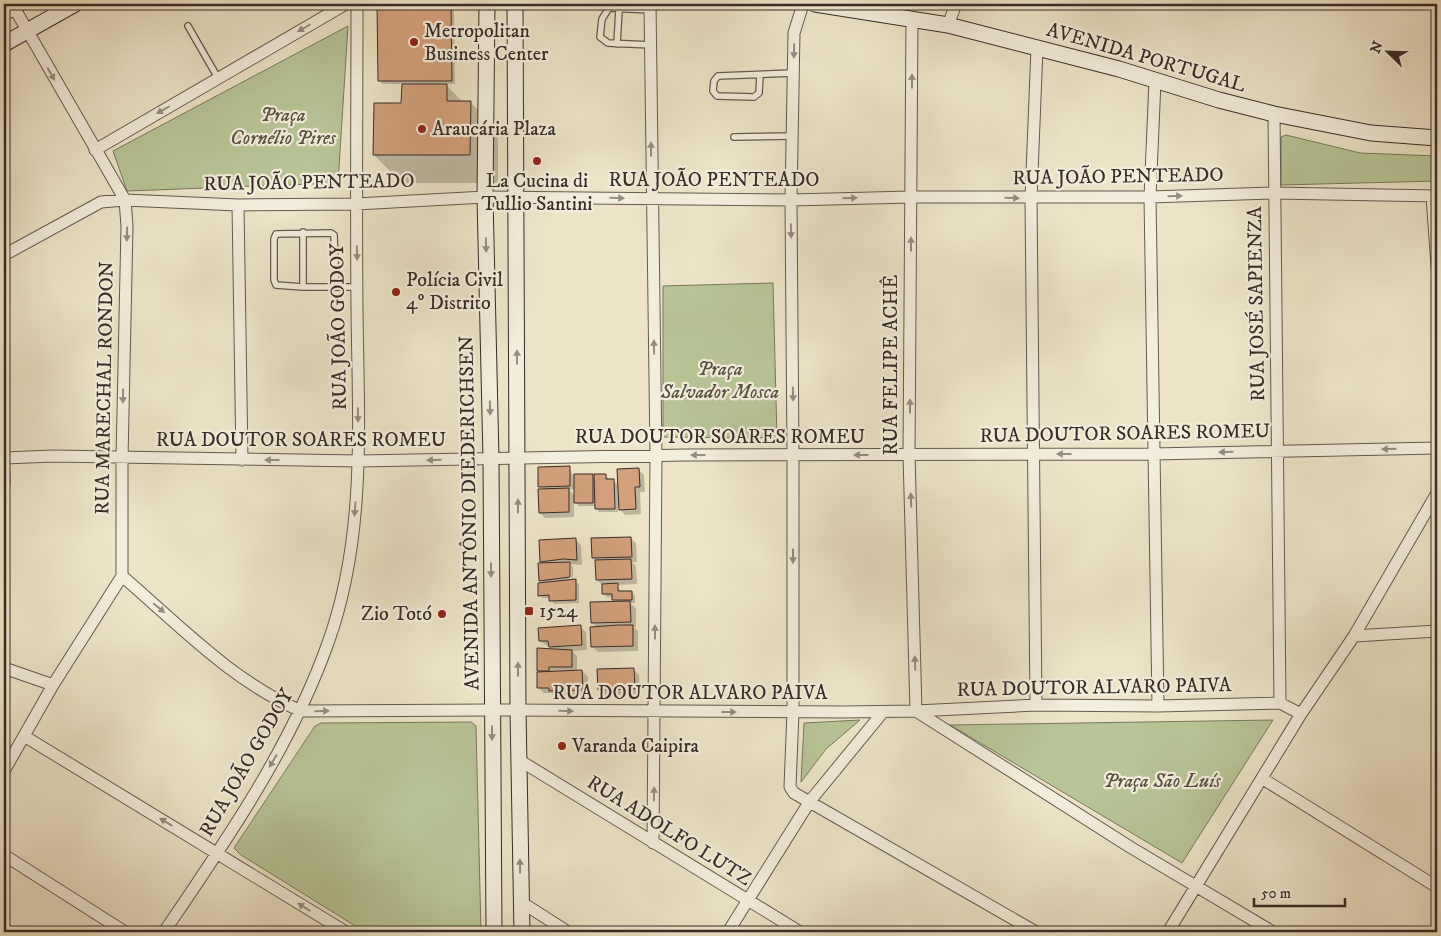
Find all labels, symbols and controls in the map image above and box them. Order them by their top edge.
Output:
street label: AVENIDA PORTUGAL [1044,18,1249,99]
place label: Metropolitan Business Center [424,19,549,67]
one-way arrow [297,24,310,33]
north arrow [1364,28,1414,78]
marker: Metropolitan Business Center [408,36,420,48]
text: N [1366,38,1388,56]
one-way arrow [790,43,798,59]
one-way arrow [47,67,56,81]
one-way arrow [908,73,916,89]
park label: Praça Cornélio Pires [230,103,337,151]
one-way arrow [157,106,170,115]
place label: Araucária Plaza [432,117,557,142]
marker: Araucária Plaza [416,123,428,135]
one-way arrow [647,141,655,157]
marker: La Cucina di Tullio Santini [531,155,543,167]
street label: RUA JOÃO PENTEADO [1012,162,1224,191]
street label: RUA JOÃO PENTEADO [608,167,820,193]
street label: RUA JOÃO PENTEADO [203,168,415,197]
place label: La Cucina di Tullio Santini [481,169,593,217]
one-way arrow [1167,192,1183,200]
one-way arrow [610,194,626,202]
one-way arrow [842,194,858,202]
one-way arrow [1005,194,1021,202]
street label: RUA JOSÉ SAPIENZA [1243,206,1271,402]
one-way arrow [787,223,795,239]
one-way arrow [122,226,130,242]
one-way arrow [907,235,915,251]
one-way arrow [482,238,490,254]
street label: RUA JOÃO GODOY [324,243,353,411]
one-way arrow [353,245,361,261]
street label: RUA MARECHAL RONDON [90,261,120,515]
place label: Polícia Civil 4º Distrito [406,268,503,316]
street label: RUA FELIPE ACHÊ [879,275,904,455]
marker: Polícia Civil 4º Distrito [390,286,402,298]
street label: AVENIDA ANTÔNIO DIEDERICHSEN [454,335,486,691]
one-way arrow [649,339,657,355]
one-way arrow [513,349,521,365]
park label: Praça Salvador Mosca [660,357,779,405]
one-way arrow [789,386,797,402]
one-way arrow [119,389,127,405]
one-way arrow [906,398,914,414]
one-way arrow [486,400,494,416]
one-way arrow [354,407,362,423]
street label: RUA DOUTOR SOARES ROMEU [980,419,1270,449]
street label: RUA DOUTOR SOARES ROMEU [575,425,865,450]
street label: RUA DOUTOR SOARES ROMEU [156,428,446,453]
one-way arrow [1380,446,1396,454]
one-way arrow [1218,448,1234,456]
one-way arrow [1055,450,1071,458]
one-way arrow [690,451,706,459]
one-way arrow [852,451,868,459]
one-way arrow [263,456,279,464]
one-way arrow [426,456,442,464]
one-way arrow [906,492,914,508]
one-way arrow [514,498,522,514]
one-way arrow [351,501,359,517]
one-way arrow [789,548,797,564]
one-way arrow [487,563,495,579]
place label: 1524 [539,599,578,624]
one-way arrow [153,602,165,614]
place label: Zio Totó [361,602,432,627]
marker: 1524 [523,605,535,617]
marker: Zio Totó [436,608,448,620]
one-way arrow [651,623,659,639]
one-way arrow [911,654,919,670]
one-way arrow [514,660,522,676]
street label: RUA DOUTOR ALVARO PAIVA [956,673,1232,703]
street label: RUA DOUTOR ALVARO PAIVA [553,681,828,706]
street label: RUA JOÃO GODOY [194,684,300,842]
one-way arrow [314,707,330,715]
one-way arrow [559,707,575,715]
one-way arrow [721,708,737,716]
one-way arrow [488,725,496,741]
place label: Varanda Caipira [571,734,700,759]
marker: Varanda Caipira [556,740,568,752]
one-way arrow [268,754,277,767]
park label: Praça São Luís [1103,769,1222,794]
street label: RUA ADOLFO LUTZ [582,770,756,892]
one-way arrow [650,786,658,802]
one-way arrow [159,817,172,826]
one-way arrow [516,858,524,874]
scale bar [1254,876,1345,908]
text: 50 m [1261,884,1291,903]
one-way arrow [298,902,311,911]

